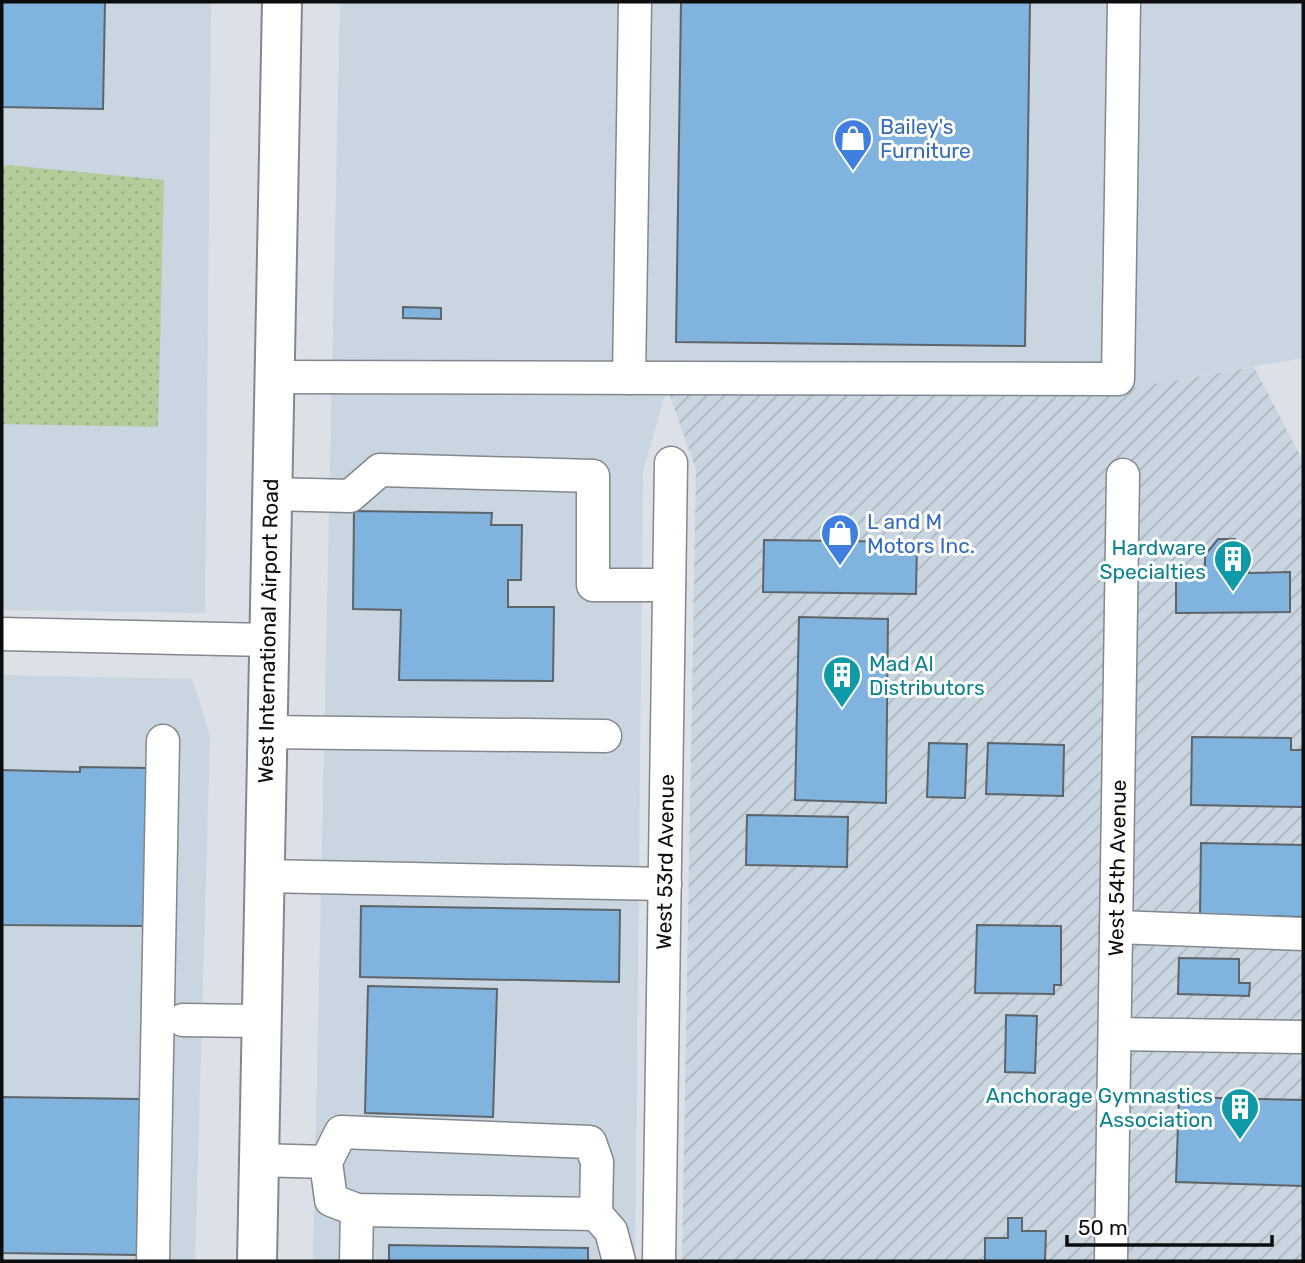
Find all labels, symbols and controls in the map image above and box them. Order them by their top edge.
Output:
place label: Bailey's Furniture [880,114,971,163]
shop icon: Bailey's Furniture [832,117,874,172]
street label: West International Airport Road [253,478,283,784]
place label: L and M Motors Inc. [867,509,975,558]
shop icon: L and M Motors Inc. [819,512,861,567]
place label: Hardware Specialties [1100,535,1206,584]
building icon: Hardware Specialties [1212,538,1254,593]
place label: Mad Al Distributors [869,651,985,700]
building icon: Mad Al Distributors [821,654,863,709]
street label: West 53rd Avenue [651,774,679,950]
street label: West 54th Avenue [1103,779,1131,957]
place label: Anchorage Gymnastics Association [986,1083,1213,1132]
building icon: Anchorage Gymnastics Association [1219,1086,1261,1141]
scale bar [1067,1204,1272,1248]
text: 50 m [1078,1215,1128,1240]

